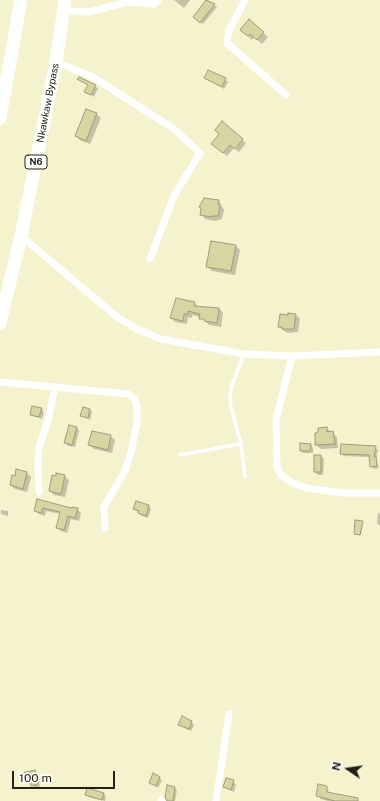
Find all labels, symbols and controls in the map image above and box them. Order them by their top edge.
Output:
street label: Nkawkaw Bypass [34,62,62,144]
road number: N6 [25,155,47,169]
north arrow [328,749,368,789]
text: N [329,761,343,772]
scale bar [14,763,117,789]
text: 100 m [19,771,52,785]

